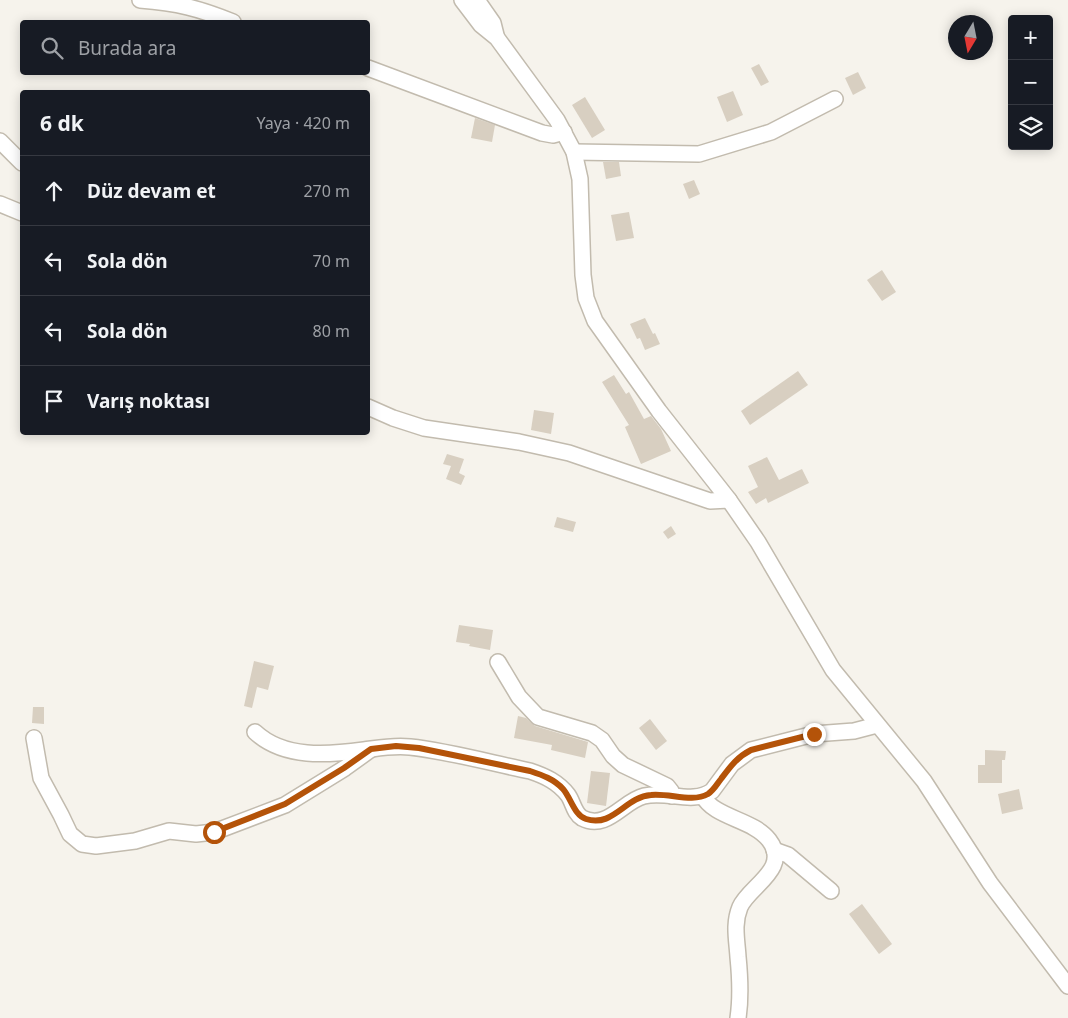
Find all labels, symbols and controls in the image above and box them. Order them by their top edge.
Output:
north arrow [948,15,993,60]
map controls [1008,15,1053,150]
button: + [1008,15,1053,60]
search box [20,20,370,75]
icon: search [38,34,66,62]
text: Burada ara [78,35,176,61]
button: − [1008,60,1053,105]
button: layers [1008,105,1053,150]
text: 6 dk [40,109,84,137]
text: Yaya · 420 m [256,112,350,134]
icon: ahead [40,177,68,205]
text: Düz devam et [87,178,216,204]
text: 270 m [303,180,350,202]
icon: left [40,247,68,275]
text: Sola dön [87,248,168,274]
text: 70 m [313,250,350,272]
icon: left [40,317,68,345]
text: Sola dön [87,318,168,344]
text: 80 m [313,320,350,342]
icon: arrive [40,387,68,415]
text: Varış noktası [87,388,210,414]
route end [803,723,826,746]
route start [203,821,226,844]

